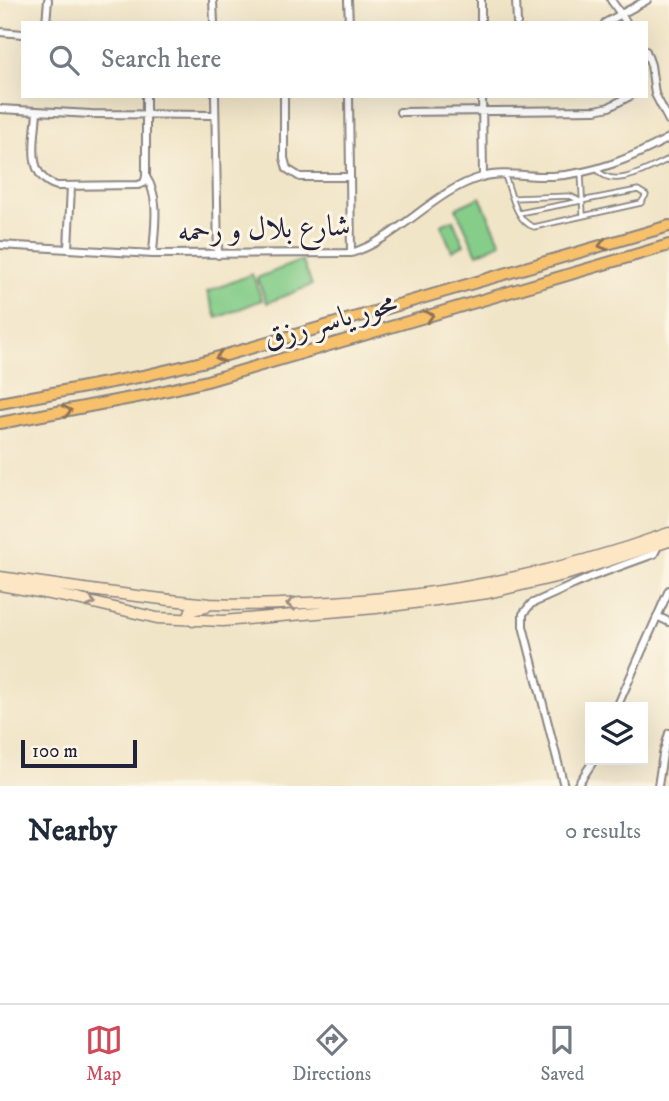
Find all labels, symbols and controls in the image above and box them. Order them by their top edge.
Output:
search box [21,21,648,98]
icon: search [45,41,83,79]
text: Search here [101,43,221,76]
street label: شارع بلال و رحمه [177,208,351,256]
one-way arrow [598,237,610,252]
street label: محور ياسر رزق [259,285,402,358]
one-way arrow [423,310,435,325]
one-way arrow [215,348,227,363]
one-way arrow [61,404,73,419]
one-way arrow [85,594,97,608]
one-way arrow [285,596,296,611]
map controls [585,702,648,765]
button: layers [585,702,648,765]
scale bar [21,737,136,769]
text: 100 m [32,740,78,763]
text: Nearby [28,813,117,850]
text: 0 results [565,817,641,846]
tab: Map [85,1021,123,1086]
tab: Directions [292,1021,371,1086]
tab: Saved [541,1021,584,1086]

